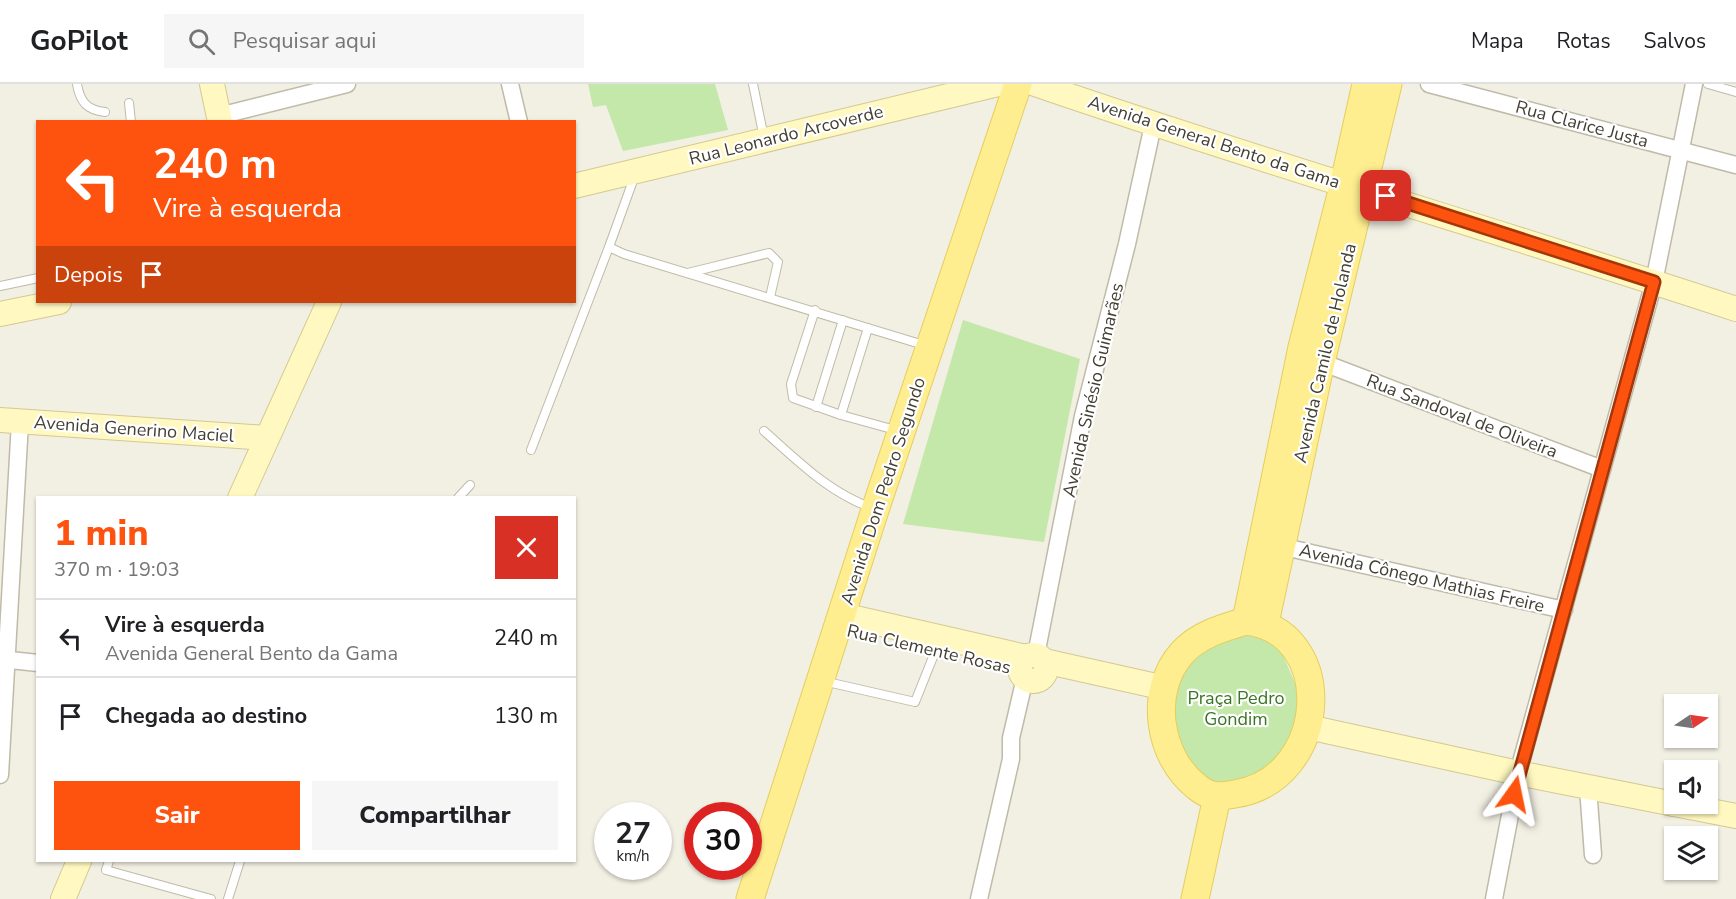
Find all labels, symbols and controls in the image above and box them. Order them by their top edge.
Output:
search box [164,14,584,68]
text: GoPilot [30,22,128,60]
icon: search [185,25,218,58]
text: Pesquisar aqui [233,26,376,56]
text: Mapa [1471,27,1524,55]
text: Rotas [1557,27,1611,55]
text: Salvos [1644,27,1706,55]
street label: Avenida General Bento da Gama [1085,90,1343,194]
street label: Rua Clarice Justa [1513,95,1651,153]
street label: Rua Leonardo Arcoverde [686,99,886,171]
text: 240 m [153,136,277,193]
icon: left [54,144,132,222]
pin [1360,170,1411,221]
icon: arrive [1369,179,1402,212]
text: Vire à esquerda [153,190,342,227]
street label: Avenida Camilo de Holanda [1288,241,1362,465]
icon: arrive [135,258,168,291]
text: Depois [54,260,123,290]
street label: Avenida Sinésio Guimarães [1057,280,1129,500]
street label: Rua Sandoval de Oliveira [1363,368,1561,464]
street label: Avenida Dom Pedro Segundo [835,374,931,608]
street label: Avenida Generino Maciel [33,410,236,448]
text: 1 min [54,509,149,558]
button: close [495,516,558,579]
street label: Avenida Cônego Mathias Freire [1297,538,1547,618]
text: 370 m · 19:03 [54,556,180,583]
text: Vire à esquerda [105,610,265,640]
street label: Rua Clemente Rosas [845,618,1013,680]
icon: left [54,622,87,655]
text: 240 m [494,623,558,653]
text: Avenida General Bento da Gama [105,640,398,667]
park label: Praça Pedro Gondim [1188,686,1284,731]
north arrow [1664,694,1718,748]
map controls [1664,694,1718,880]
icon: arrive [54,700,87,733]
text: Chegada ao destino [105,701,307,731]
text: 130 m [494,701,558,731]
button: sound [1664,760,1718,814]
position arrow [1482,762,1546,826]
button: Sair [54,781,300,850]
button: Compartilhar [312,781,558,850]
speed limit sign: 30 [684,802,762,880]
text: 27 [615,813,651,854]
button: layers [1664,826,1718,880]
text: km/h [616,846,650,866]

